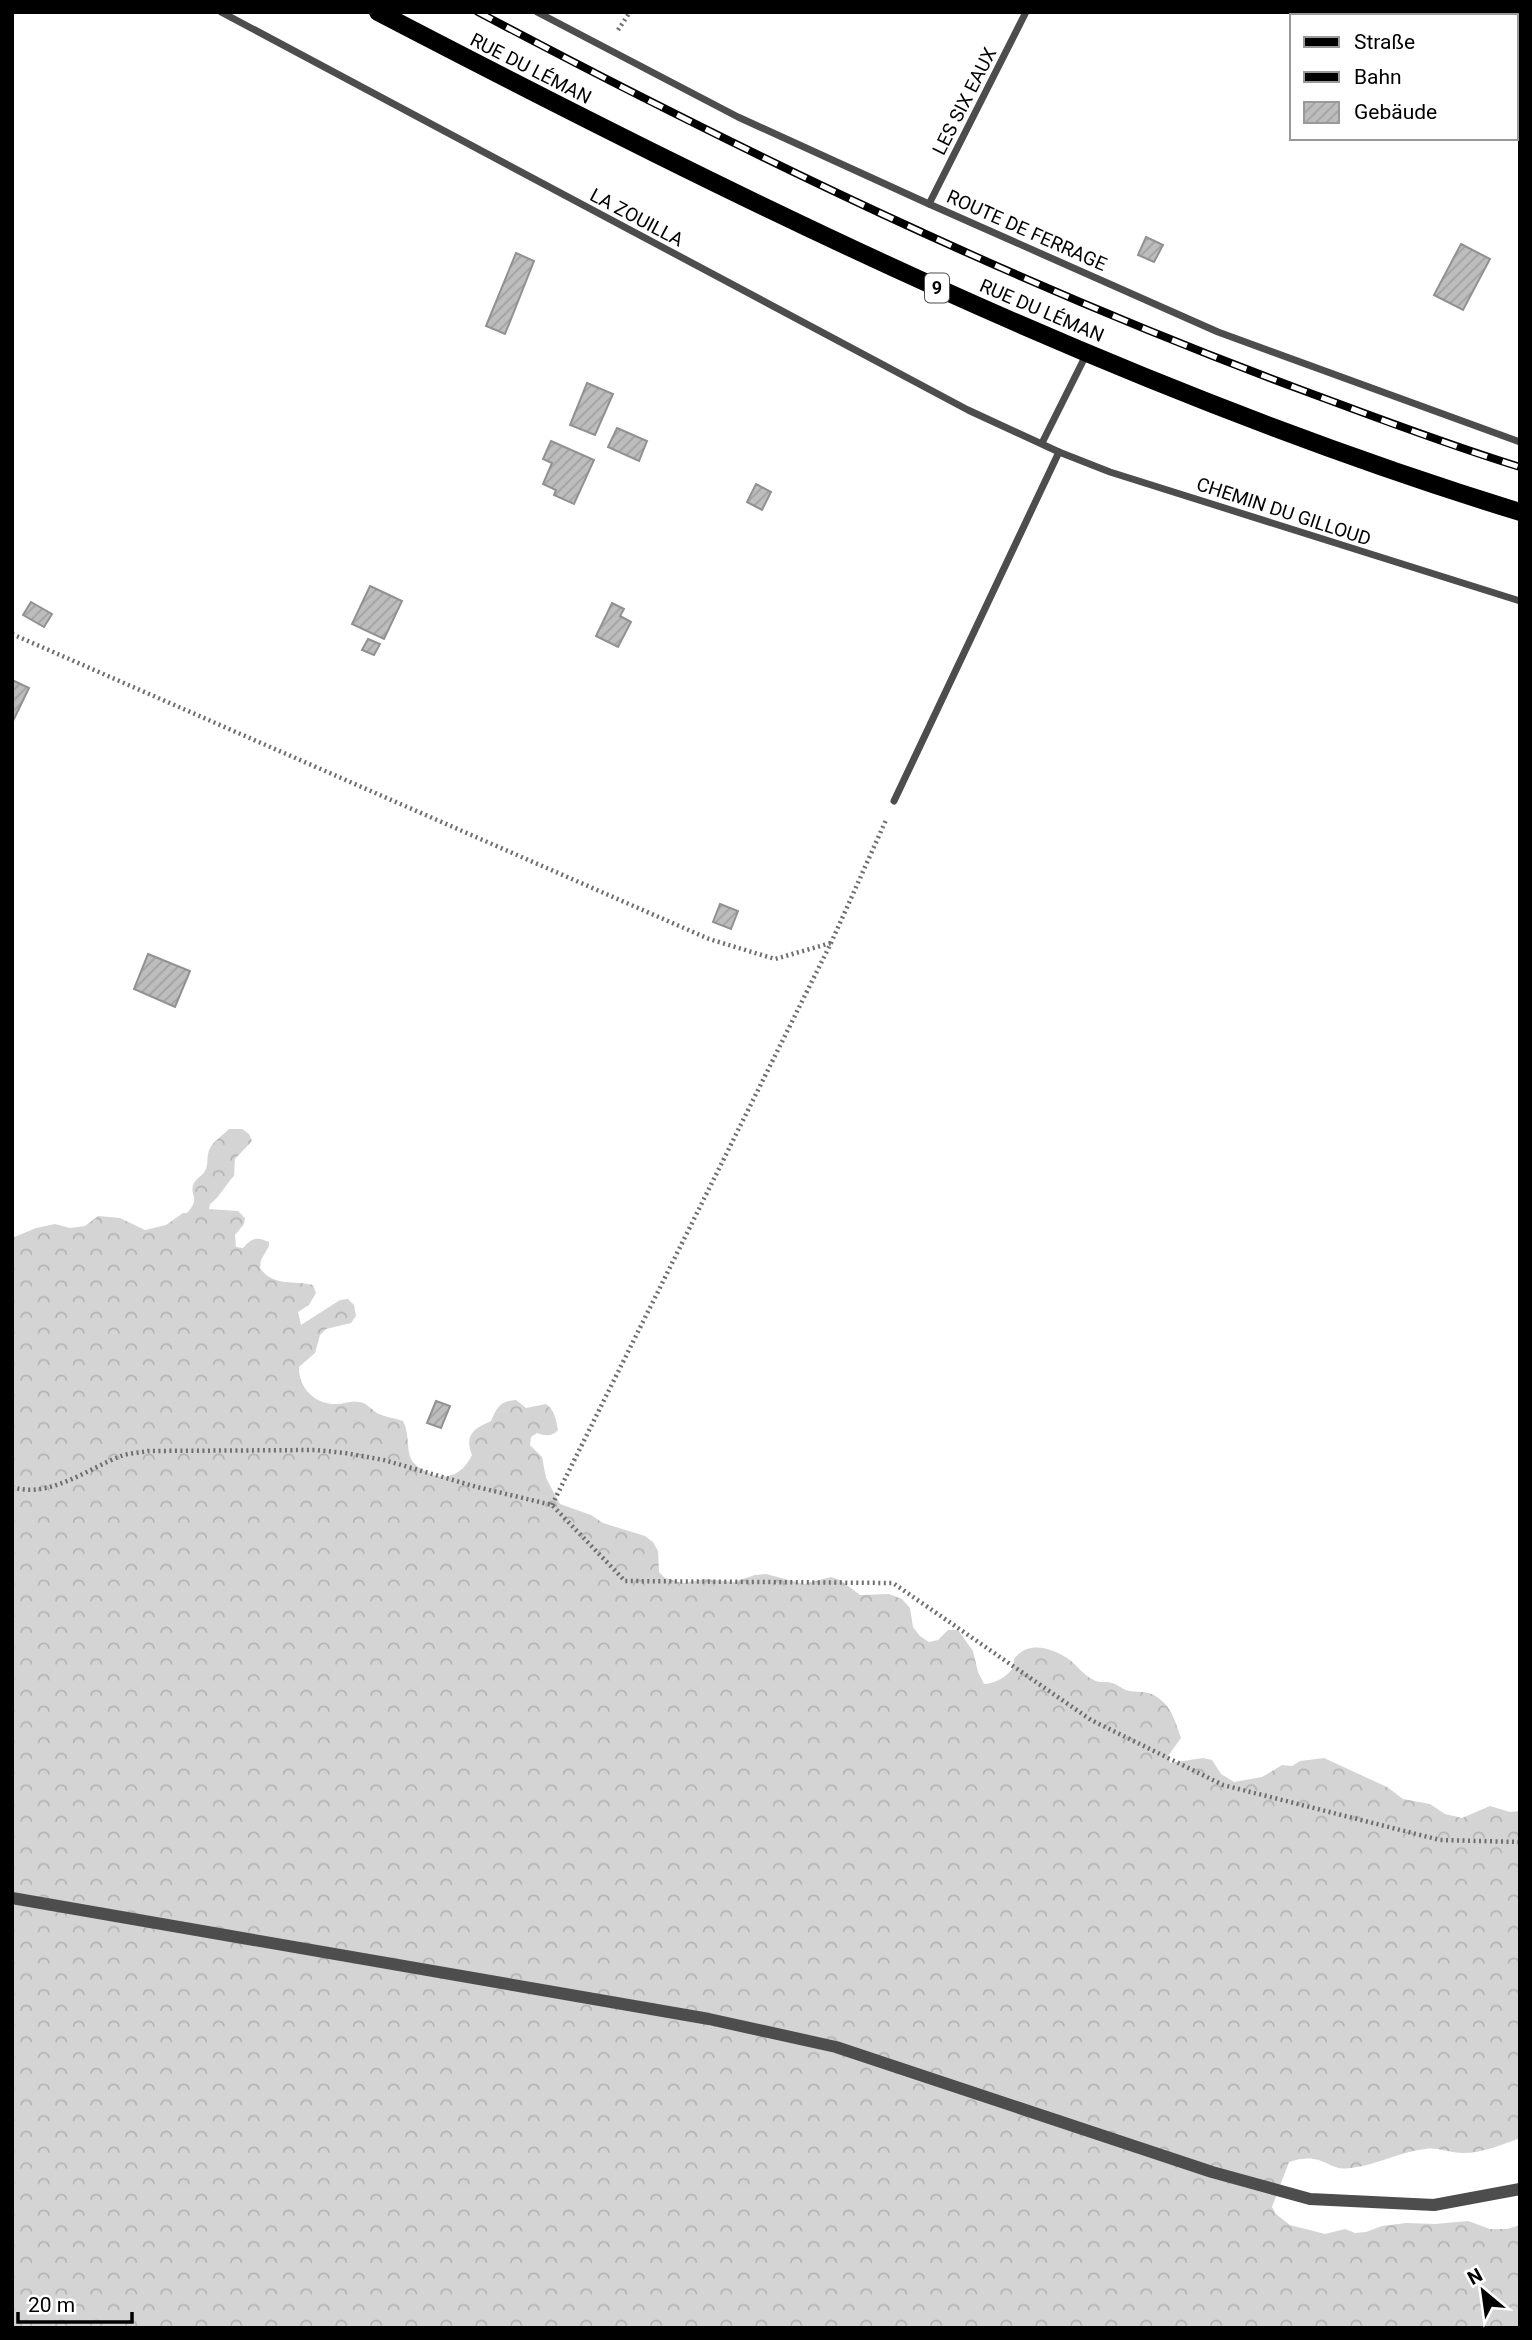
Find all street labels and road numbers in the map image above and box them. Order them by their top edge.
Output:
street label: RUE DU LÉMAN [466,28,595,109]
street label: LES SIX EAUX [928,44,1001,159]
street label: LA ZOUILLA [586,183,688,252]
street label: ROUTE DE FERRAGE [943,185,1111,276]
road number: 9 [925,274,949,302]
street label: RUE DU LÉMAN [976,274,1107,347]
street label: CHEMIN DU GILLOUD [1194,472,1374,551]

